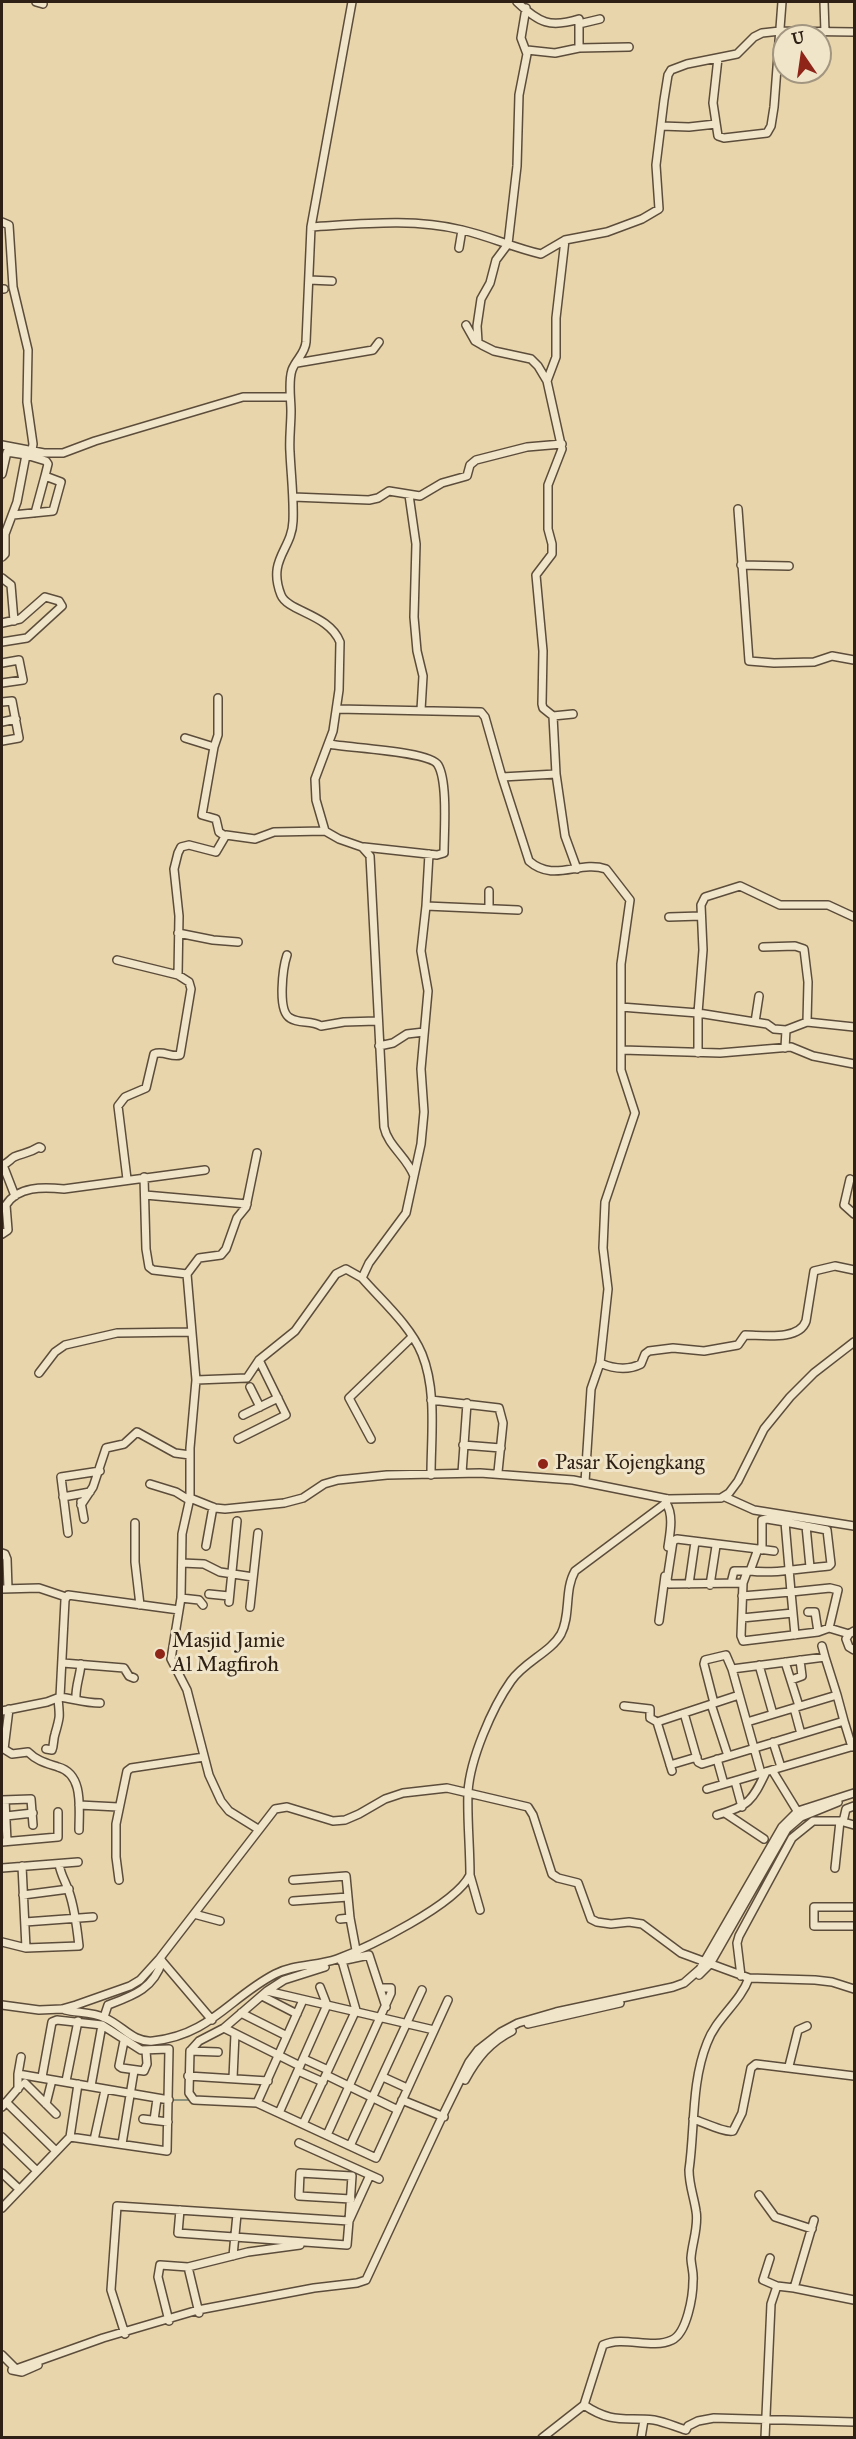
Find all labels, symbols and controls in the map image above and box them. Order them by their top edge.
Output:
north arrow [772,24,832,84]
text: U [790,27,807,49]
place label: Pasar Kojengkang [555,1451,705,1477]
marker: Pasar Kojengkang [536,1457,550,1471]
place label: Masjid Jamie Al Magfiroh [172,1629,285,1679]
marker: Masjid Jamie Al Magfiroh [153,1647,167,1661]

